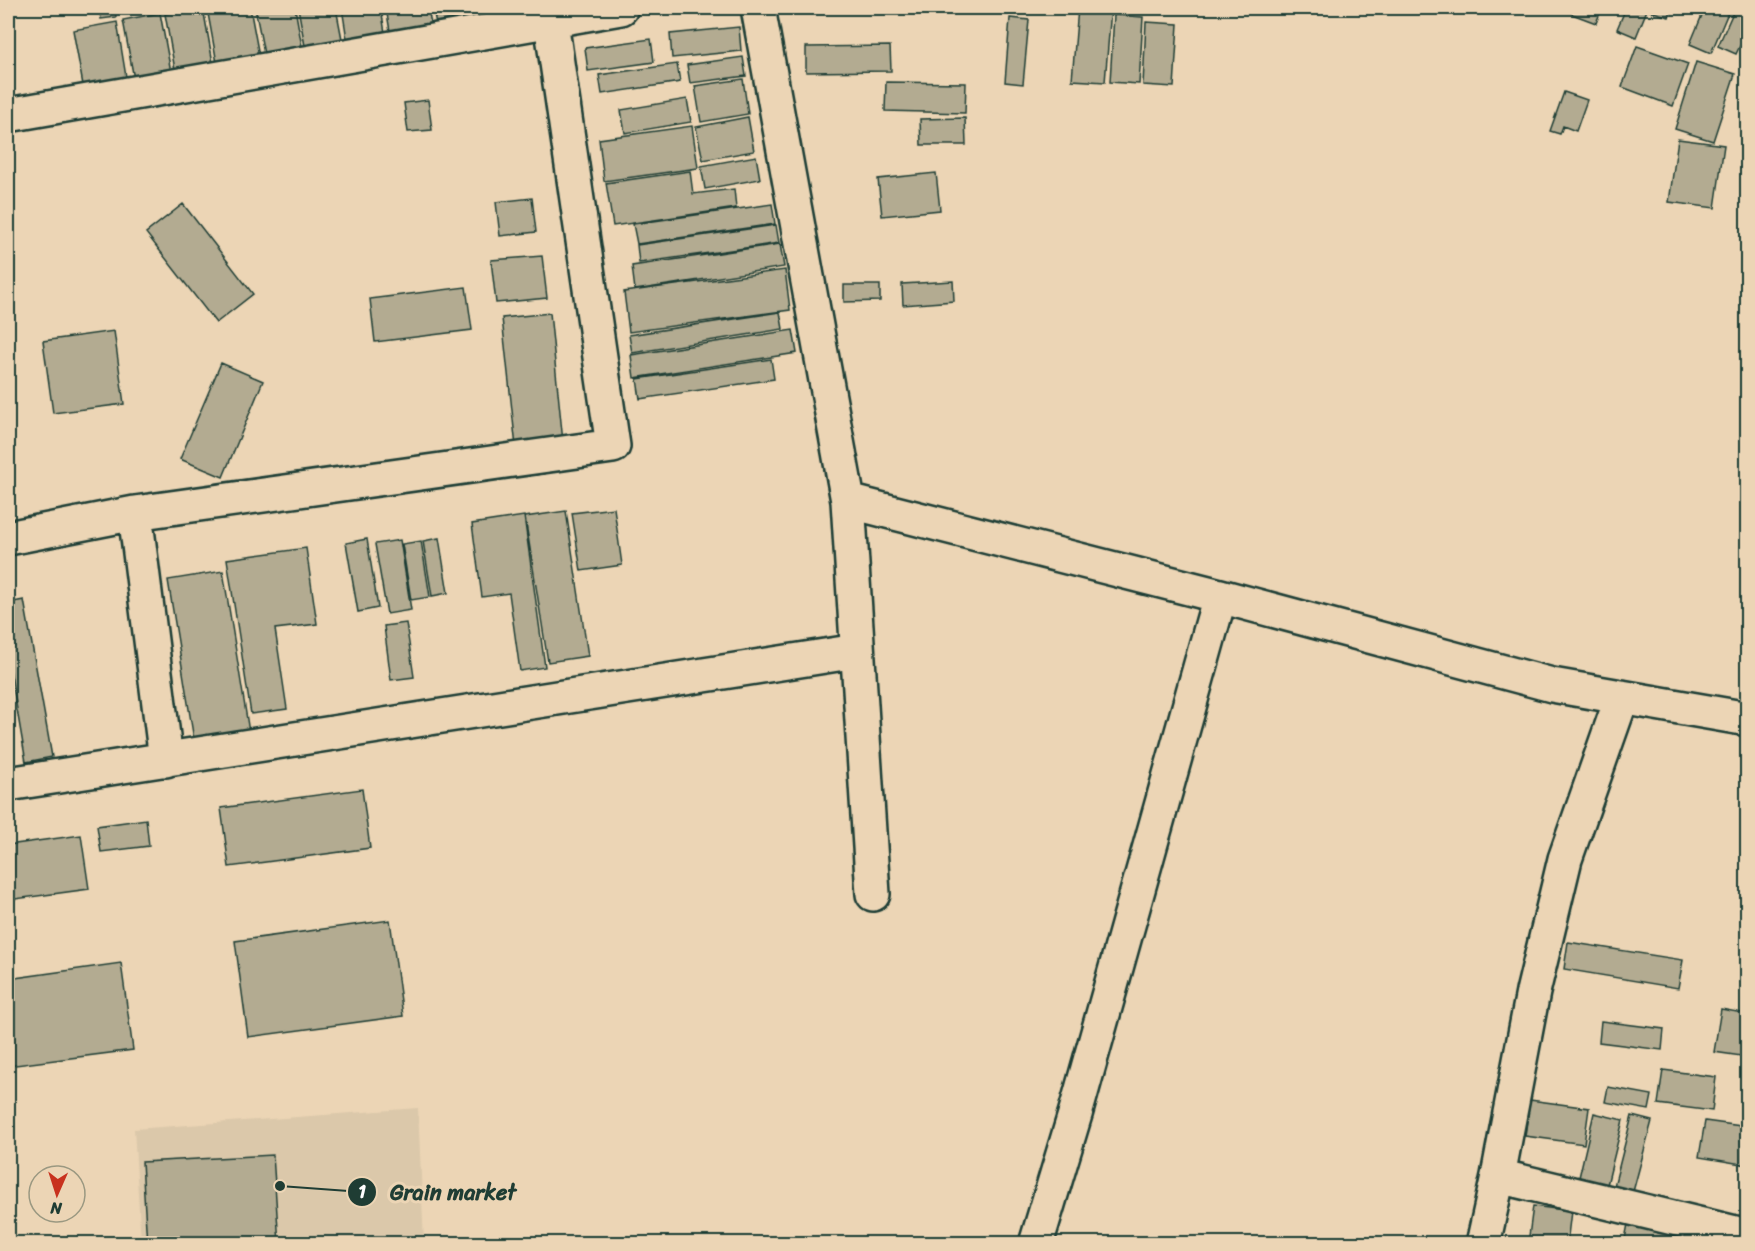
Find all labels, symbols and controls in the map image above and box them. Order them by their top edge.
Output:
north arrow [27,1164,87,1224]
callout: Grain market [347,1172,528,1212]
text: Grain market [389,1173,517,1212]
text: 1 [358,1176,366,1208]
text: N [49,1194,64,1223]

